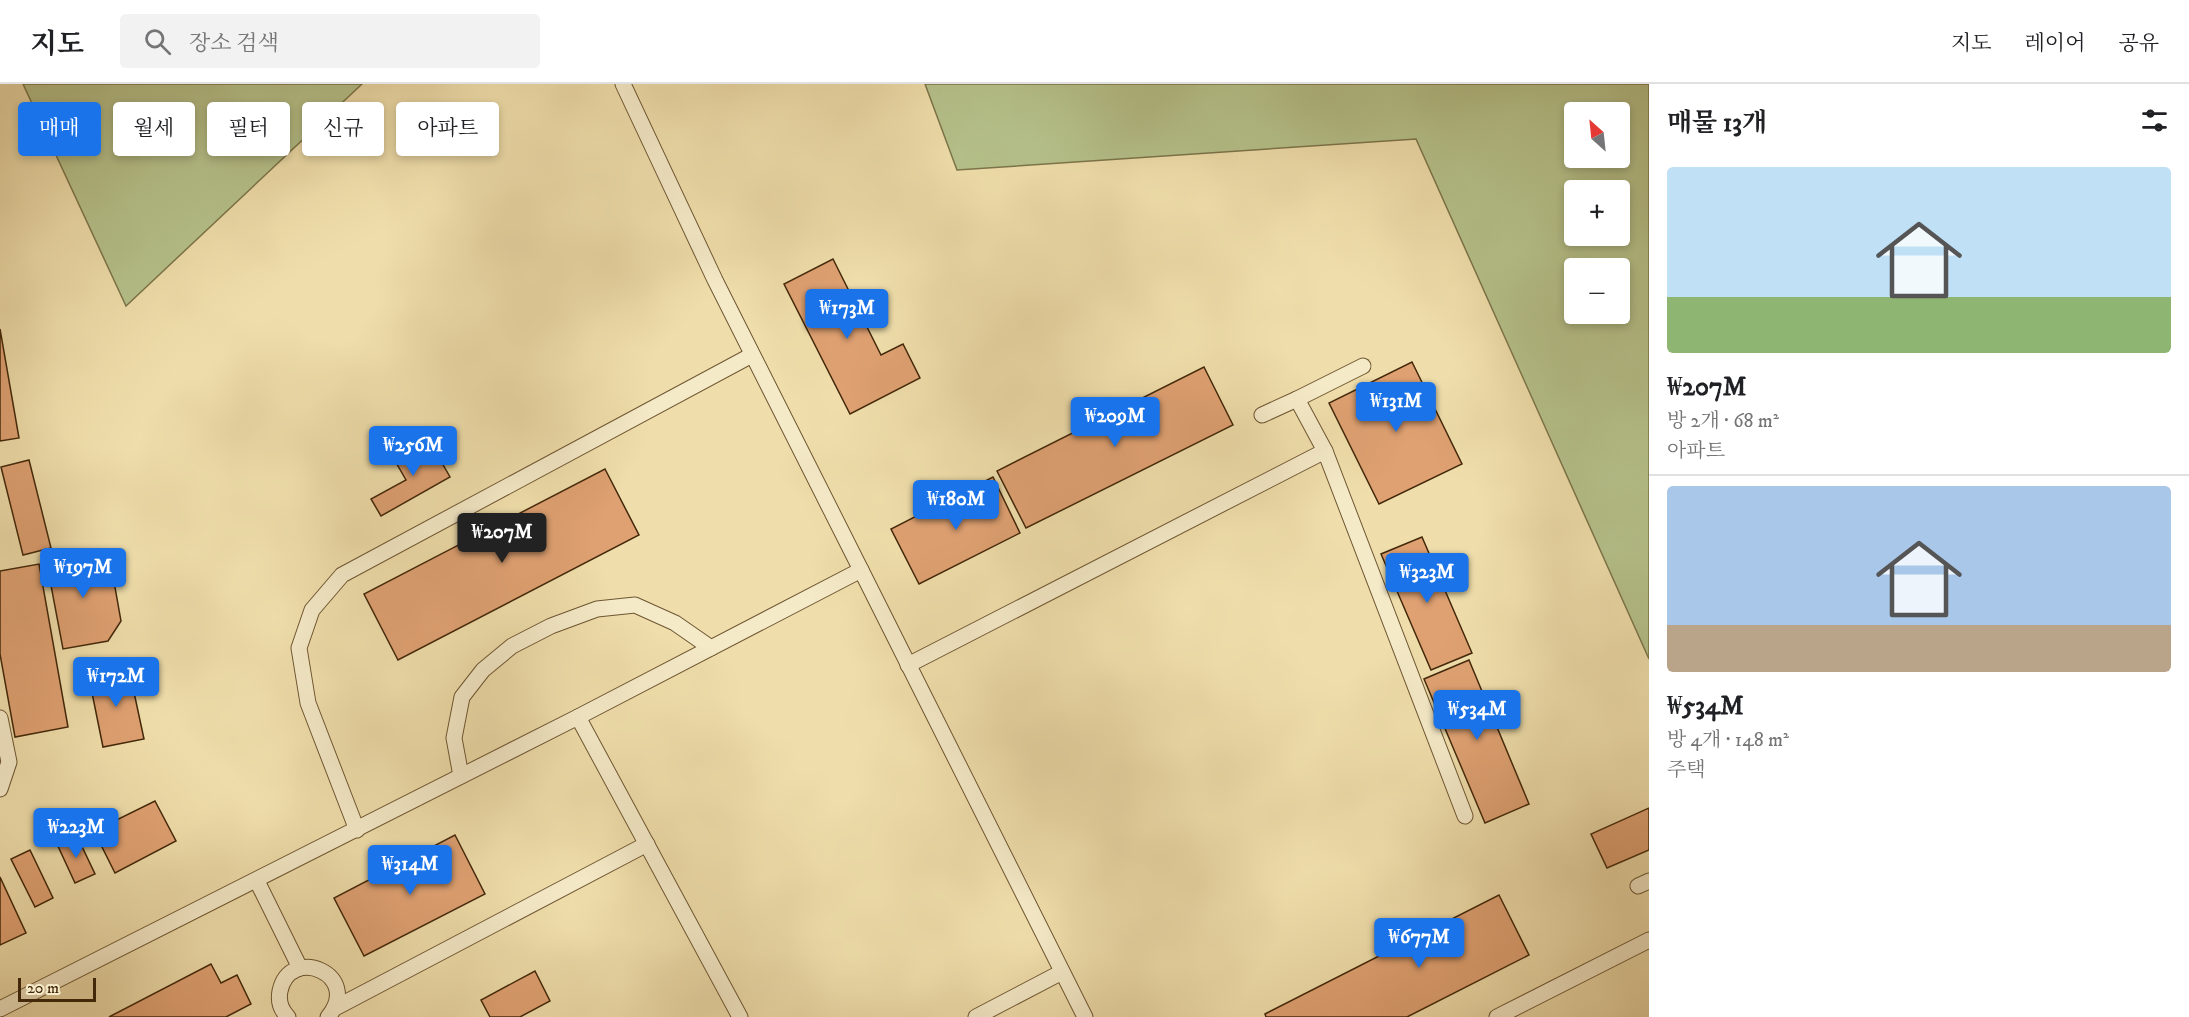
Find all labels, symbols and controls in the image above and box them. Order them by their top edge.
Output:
search box [120,14,540,68]
icon: search [141,25,174,58]
text: 지도 [30,27,84,62]
text: 장소 검색 [189,30,279,57]
text: 지도 [1951,31,1992,57]
text: 레이어 [2025,31,2085,57]
text: 공유 [2118,31,2159,57]
chip: 매매 [18,102,101,156]
chip: 월세 [113,102,195,156]
chip: 필터 [207,102,290,156]
chip: 신규 [302,102,384,156]
chip: 아파트 [396,102,499,156]
north arrow [1564,102,1630,168]
map controls [1564,102,1630,324]
icon: filters [2138,104,2171,137]
text: 매물 13개 [1667,107,1767,140]
button: + [1564,180,1630,246]
icon: home [1865,206,1973,314]
button: − [1564,258,1630,324]
pin: ₩173M [805,289,889,340]
text: ₩173M [819,296,875,321]
text: ₩207M [1667,371,1747,404]
pin: ₩131M [1354,382,1438,433]
text: ₩131M [1370,389,1422,414]
pin: ₩209M [1073,397,1157,448]
text: ₩209M [1085,404,1145,429]
text: 방 2개 · 68 m² [1667,409,1779,434]
pin: ₩256M [371,426,455,477]
text: ₩256M [383,433,443,458]
text: 아파트 [1667,439,1725,464]
pin: ₩180M [914,480,998,531]
text: ₩180M [927,487,985,512]
pin: ₩207M [460,513,544,564]
text: ₩207M [471,520,533,545]
icon: home [1865,525,1973,633]
pin: ₩197M [41,548,125,599]
pin: ₩323M [1385,553,1469,604]
text: ₩197M [54,555,112,580]
text: ₩323M [1400,560,1454,585]
pin: ₩172M [74,657,158,708]
text: ₩172M [87,664,145,689]
pin: ₩534M [1435,690,1519,741]
text: ₩534M [1667,690,1744,723]
text: ₩534M [1448,697,1506,722]
text: 방 4개 · 148 m² [1667,728,1789,753]
text: 주택 [1667,758,1706,783]
pin: ₩223M [34,808,118,859]
text: ₩223M [47,815,105,840]
pin: ₩314M [368,845,452,896]
text: ₩314M [382,852,438,877]
pin: ₩677M [1377,918,1461,969]
text: ₩677M [1388,925,1450,950]
scale bar [18,975,96,1002]
text: 20 m [27,978,59,998]

